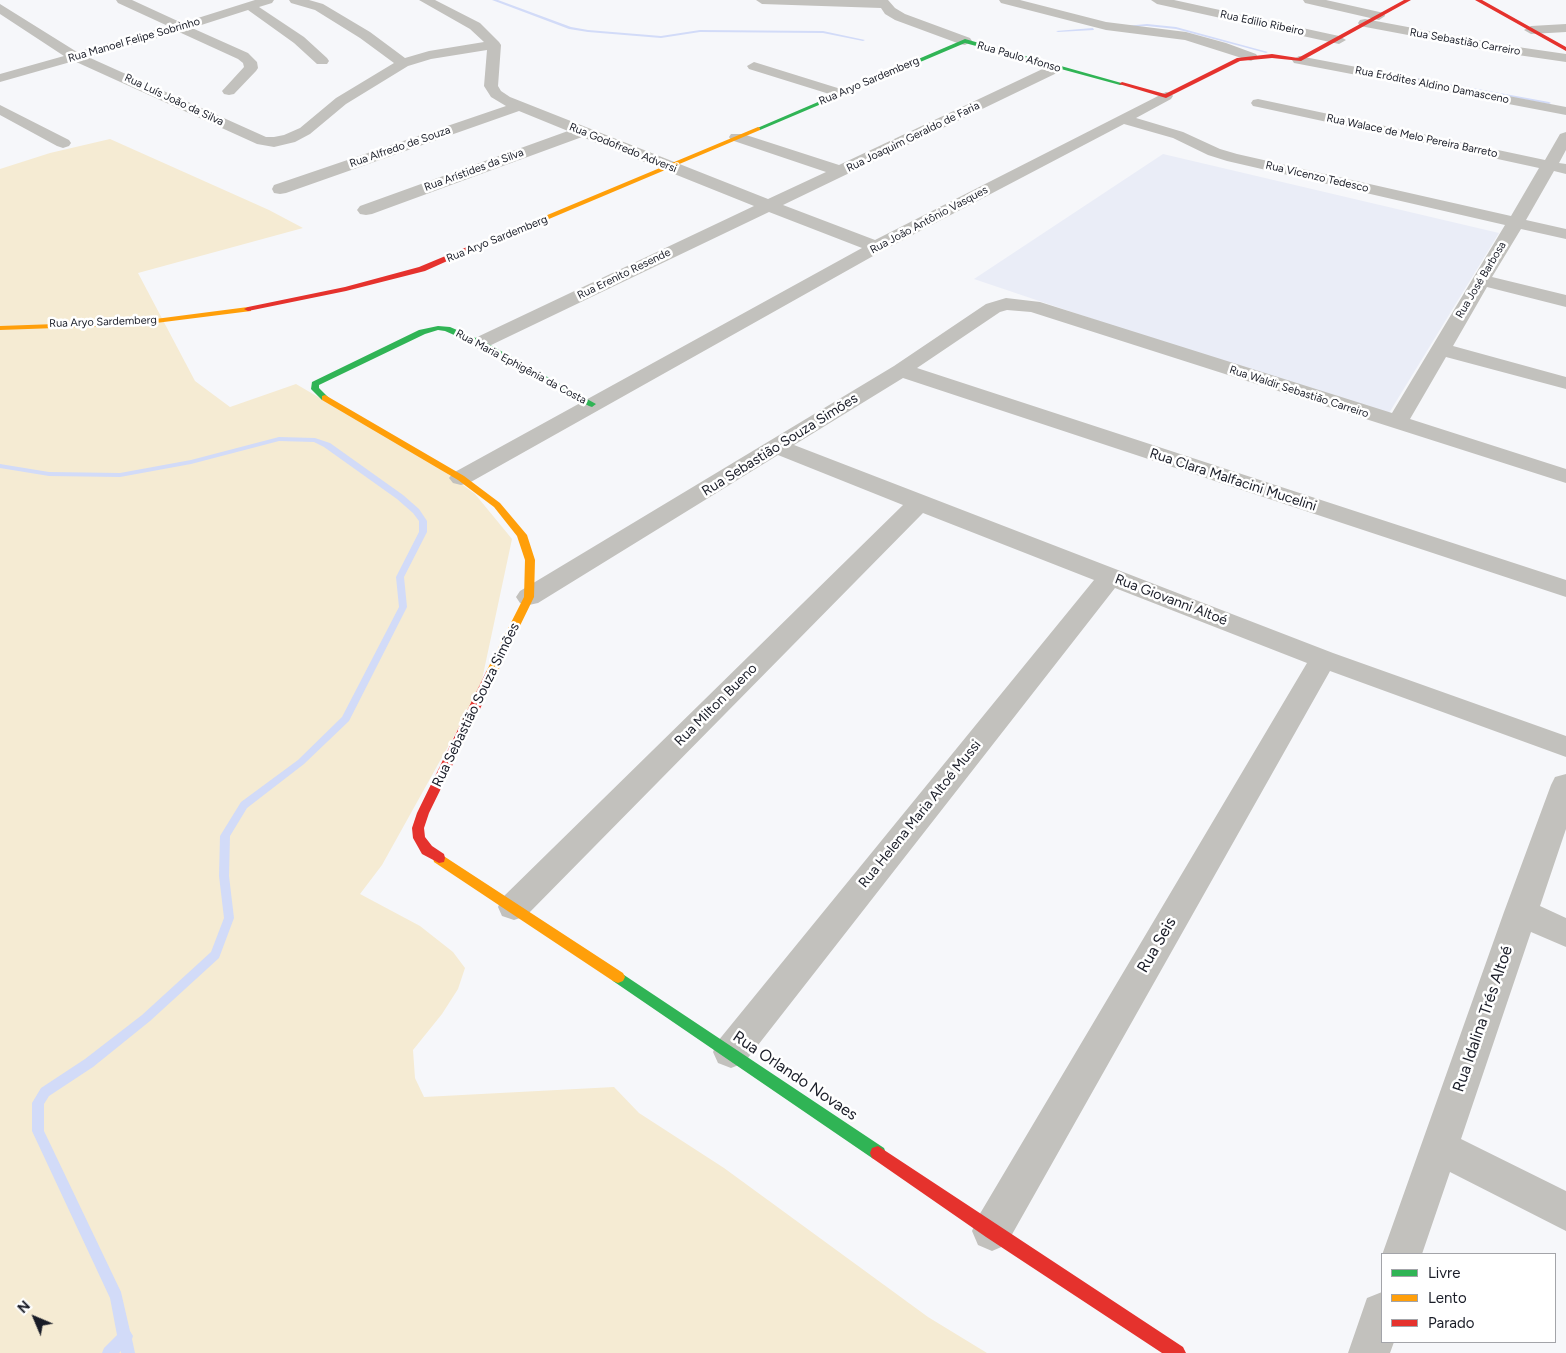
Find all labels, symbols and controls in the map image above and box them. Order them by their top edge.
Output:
street label: Rua Edilio Ribeiro [1219,8,1305,38]
street label: Rua Manoel Felipe Sobrinho [67,15,201,65]
street label: Rua Sebastião Carreiro [1409,26,1521,58]
street label: Rua Paulo Afonso [976,39,1062,75]
street label: Rua Aryo Sardemberg [817,54,921,108]
street label: Rua Eródites Aldino Damasceno [1354,64,1510,106]
street label: Rua Luís João da Silva [122,71,226,129]
street label: Rua Joaquim Geraldo de Faria [844,99,982,175]
street label: Rua Walace de Melo Pereira Barreto [1325,111,1499,161]
street label: Rua Godofredo Adversi [567,120,679,176]
street label: Rua Alfredo de Souza [348,124,452,170]
street label: Rua Arístides da Silva [422,146,526,194]
street label: Rua Vicenzo Tedesco [1264,159,1370,195]
street label: Rua João Antônio Vasques [868,183,990,257]
street label: Rua Aryo Sardemberg [445,213,549,265]
street label: Rua José Barbosa [1453,239,1509,321]
street label: Rua Erenito Resende [575,246,673,302]
street label: Rua Aryo Sardemberg [49,314,157,330]
street label: Rua Maria Ephigênia da Costa [453,327,589,407]
street label: Rua Waldir Sebastião Carreiro [1228,363,1370,421]
street label: Rua Sebastião Souza Simões [699,390,861,500]
street label: Rua Clara Malfacini Mucelini [1147,445,1319,515]
street label: Rua Giovanni Altoé [1112,571,1230,629]
street label: Rua Sebastião Souza Simões [429,620,523,790]
street label: Rua Milton Bueno [671,660,761,750]
street label: Rua Helena Maria Altoé Mussi [855,737,985,891]
street label: Rua Seis [1133,914,1181,976]
street label: Rua Idalina Trés Altoé [1449,943,1517,1095]
street label: Rua Orlando Novaes [729,1027,861,1125]
legend [1381,1253,1556,1343]
text: Livre [1428,1264,1460,1282]
text: Lento [1428,1289,1467,1307]
north arrow [10,1293,60,1343]
text: N [14,1297,34,1317]
text: Parado [1428,1314,1474,1332]

